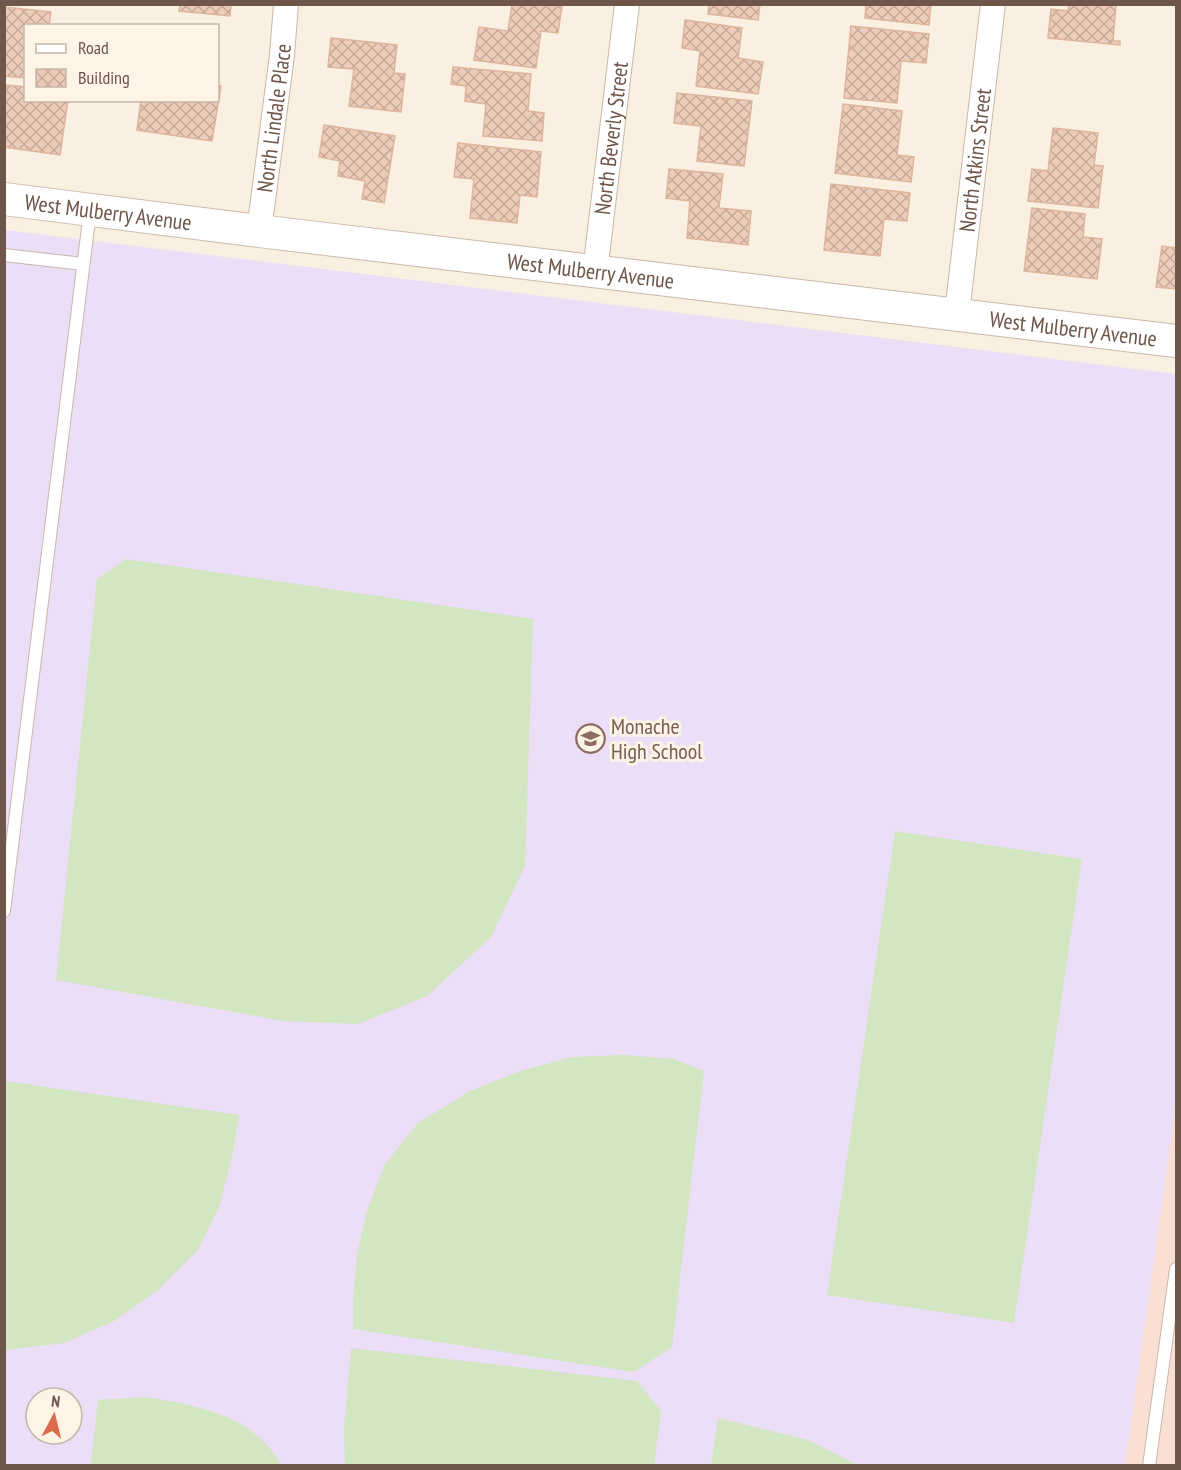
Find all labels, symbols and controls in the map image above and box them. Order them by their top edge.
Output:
legend [24,24,219,102]
text: Road [78,36,109,59]
street label: North Lindale Place [250,43,297,194]
street label: North Beverly Street [588,60,634,216]
text: Building [78,66,130,89]
street label: North Atkins Street [953,87,997,233]
street label: West Mulberry Avenue [23,188,193,236]
street label: West Mulberry Avenue [505,247,676,295]
street label: West Mulberry Avenue [988,305,1158,353]
place label: Monache High School [611,712,703,765]
school or university icon: Monache High School [574,723,606,755]
north arrow [24,1386,84,1446]
text: N [50,1391,61,1412]

